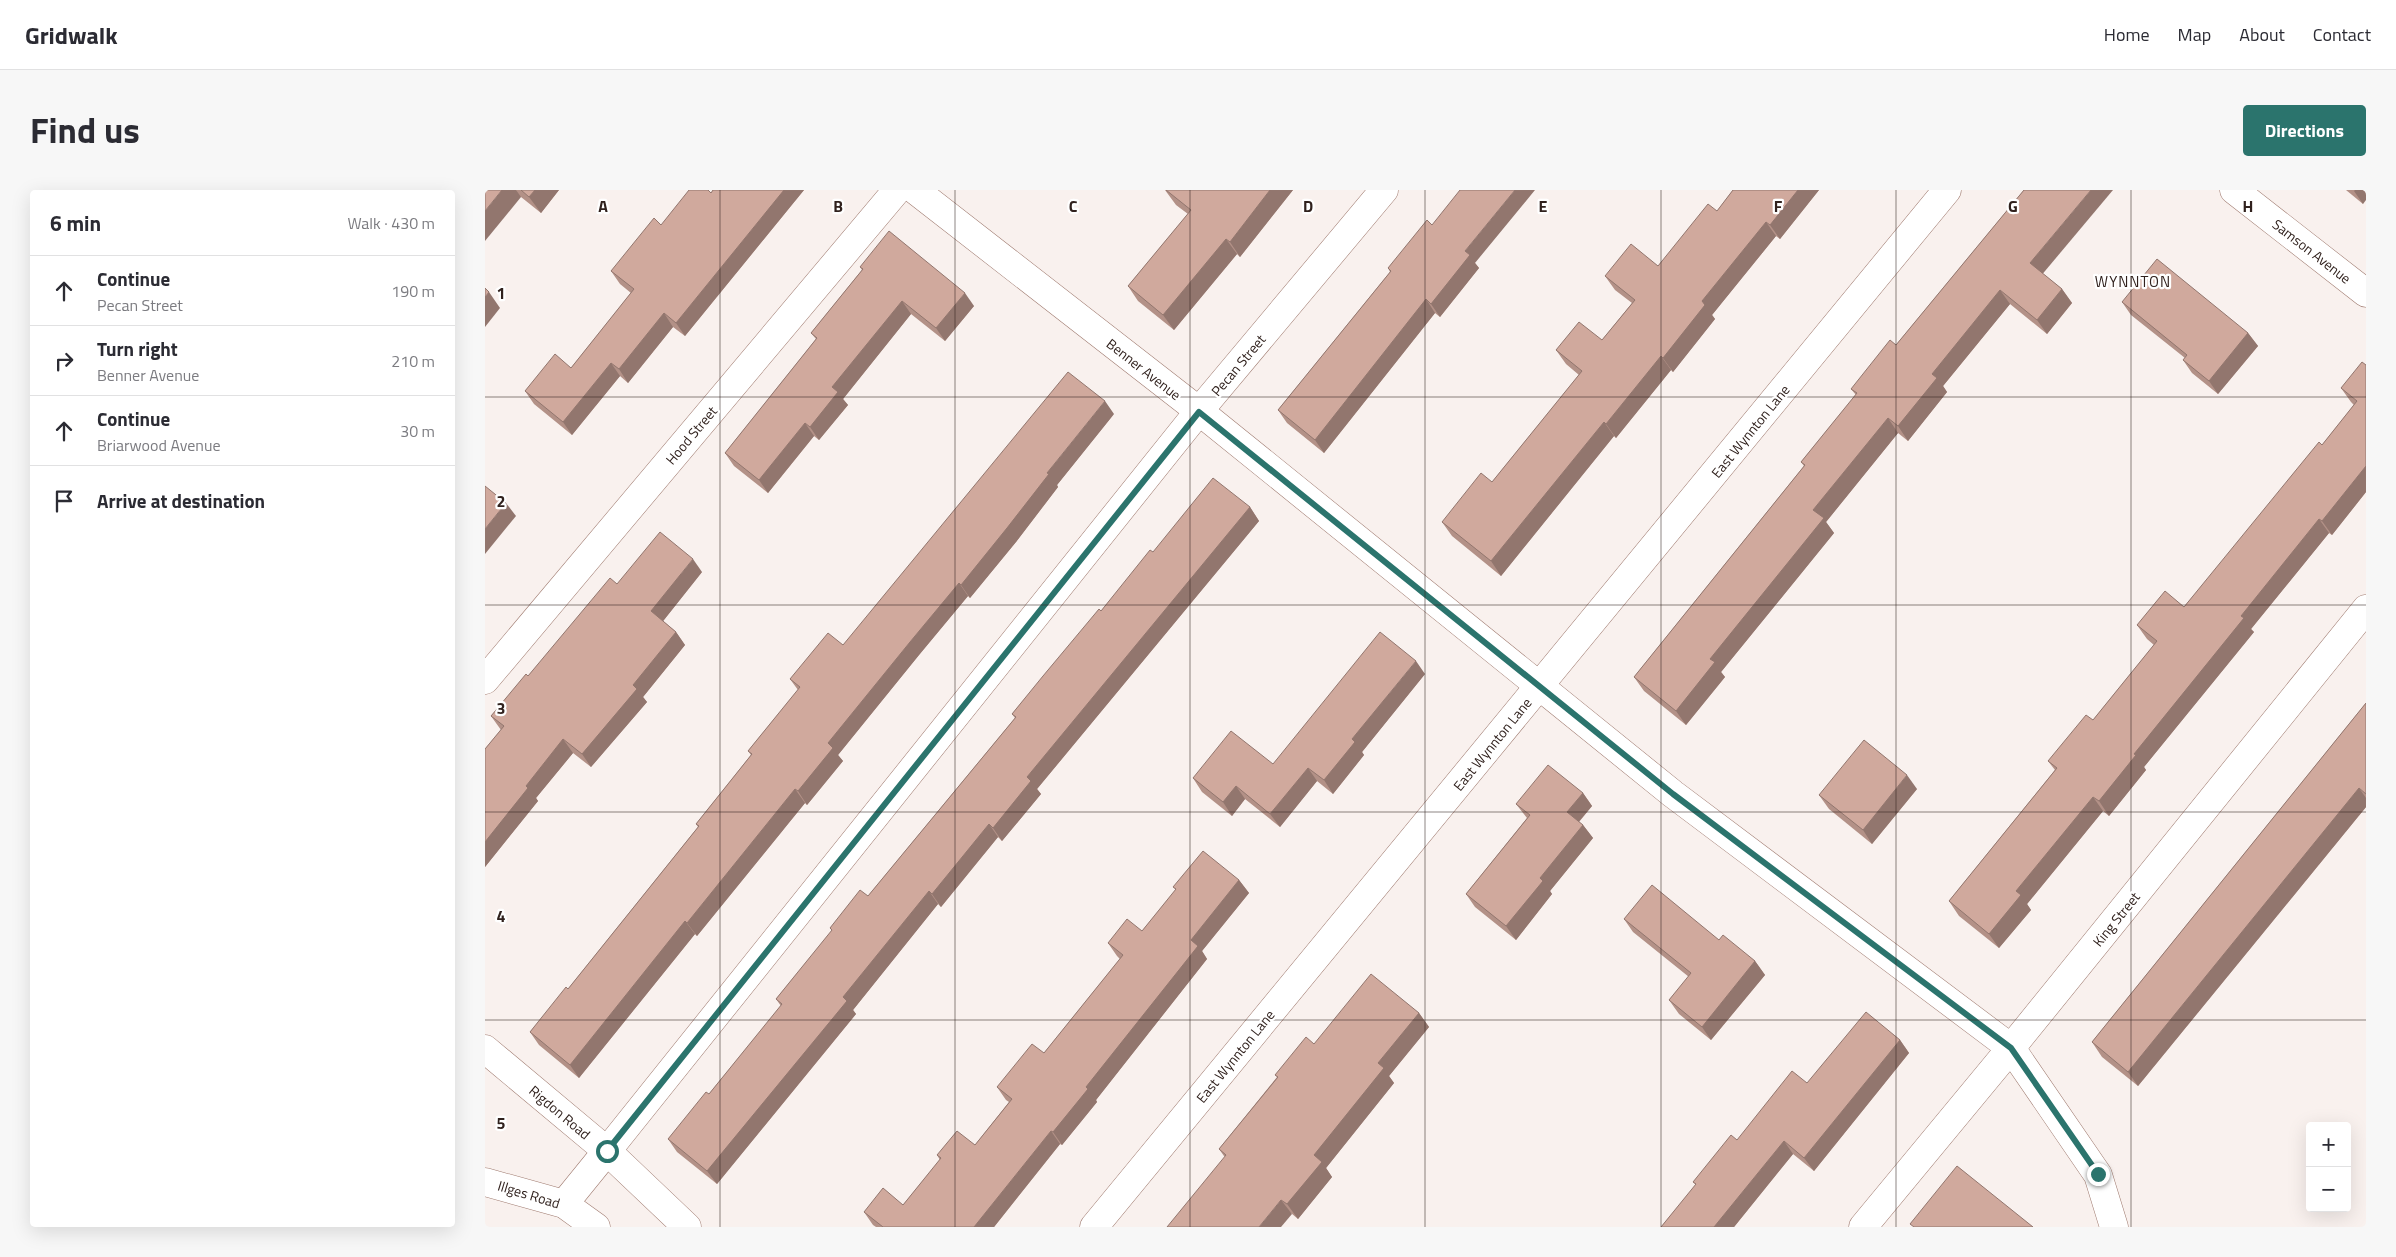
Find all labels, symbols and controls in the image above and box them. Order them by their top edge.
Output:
text: Gridwalk [25,17,118,53]
text: Home [2104,21,2150,48]
text: Map [2178,21,2211,48]
text: About [2239,21,2285,48]
text: Contact [2313,21,2371,48]
text: Find us [30,103,140,157]
button: Directions [2243,105,2366,156]
text: A [598,194,608,218]
text: B [833,194,843,218]
text: C [1069,194,1078,218]
text: D [1303,194,1313,218]
text: E [1539,194,1548,218]
text: F [1774,194,1783,218]
text: G [2008,194,2018,218]
text: H [2243,194,2253,218]
text: 6 min [50,207,101,239]
text: Walk · 430 m [347,211,435,235]
street label: Samson Avenue [2268,214,2356,288]
text: Continue [97,264,170,293]
district label: WYNNTON [2095,270,2171,293]
icon: ahead [50,277,78,305]
text: 190 m [391,279,435,303]
text: 1 [497,281,505,305]
text: Pecan Street [97,293,183,317]
street label: Pecan Street [1206,329,1270,401]
street label: Benner Avenue [1102,333,1186,405]
text: Turn right [97,334,178,363]
icon: right [50,347,78,375]
text: 210 m [391,349,435,373]
text: Benner Avenue [97,363,199,387]
street label: East Wynnton Lane [1706,380,1794,482]
street label: Hood Street [660,401,722,469]
text: Continue [97,404,170,433]
icon: ahead [50,417,78,445]
text: 30 m [400,419,435,443]
text: Briarwood Avenue [97,433,221,457]
text: Arrive at destination [97,486,265,515]
icon: arrive [50,487,78,515]
text: 2 [497,489,505,513]
street label: East Wynnton Lane [1448,693,1536,795]
text: 3 [497,696,505,720]
street label: King Street [2087,887,2145,951]
text: 4 [497,904,506,928]
street label: East Wynnton Lane [1191,1005,1279,1107]
street label: Rigdon Road [525,1080,595,1144]
text: 5 [497,1111,506,1135]
map controls [2306,1122,2351,1212]
button: + [2306,1122,2351,1167]
route start [596,1140,619,1163]
route end [2087,1163,2110,1186]
button: − [2306,1167,2351,1212]
street label: Illges Road [495,1175,563,1213]

